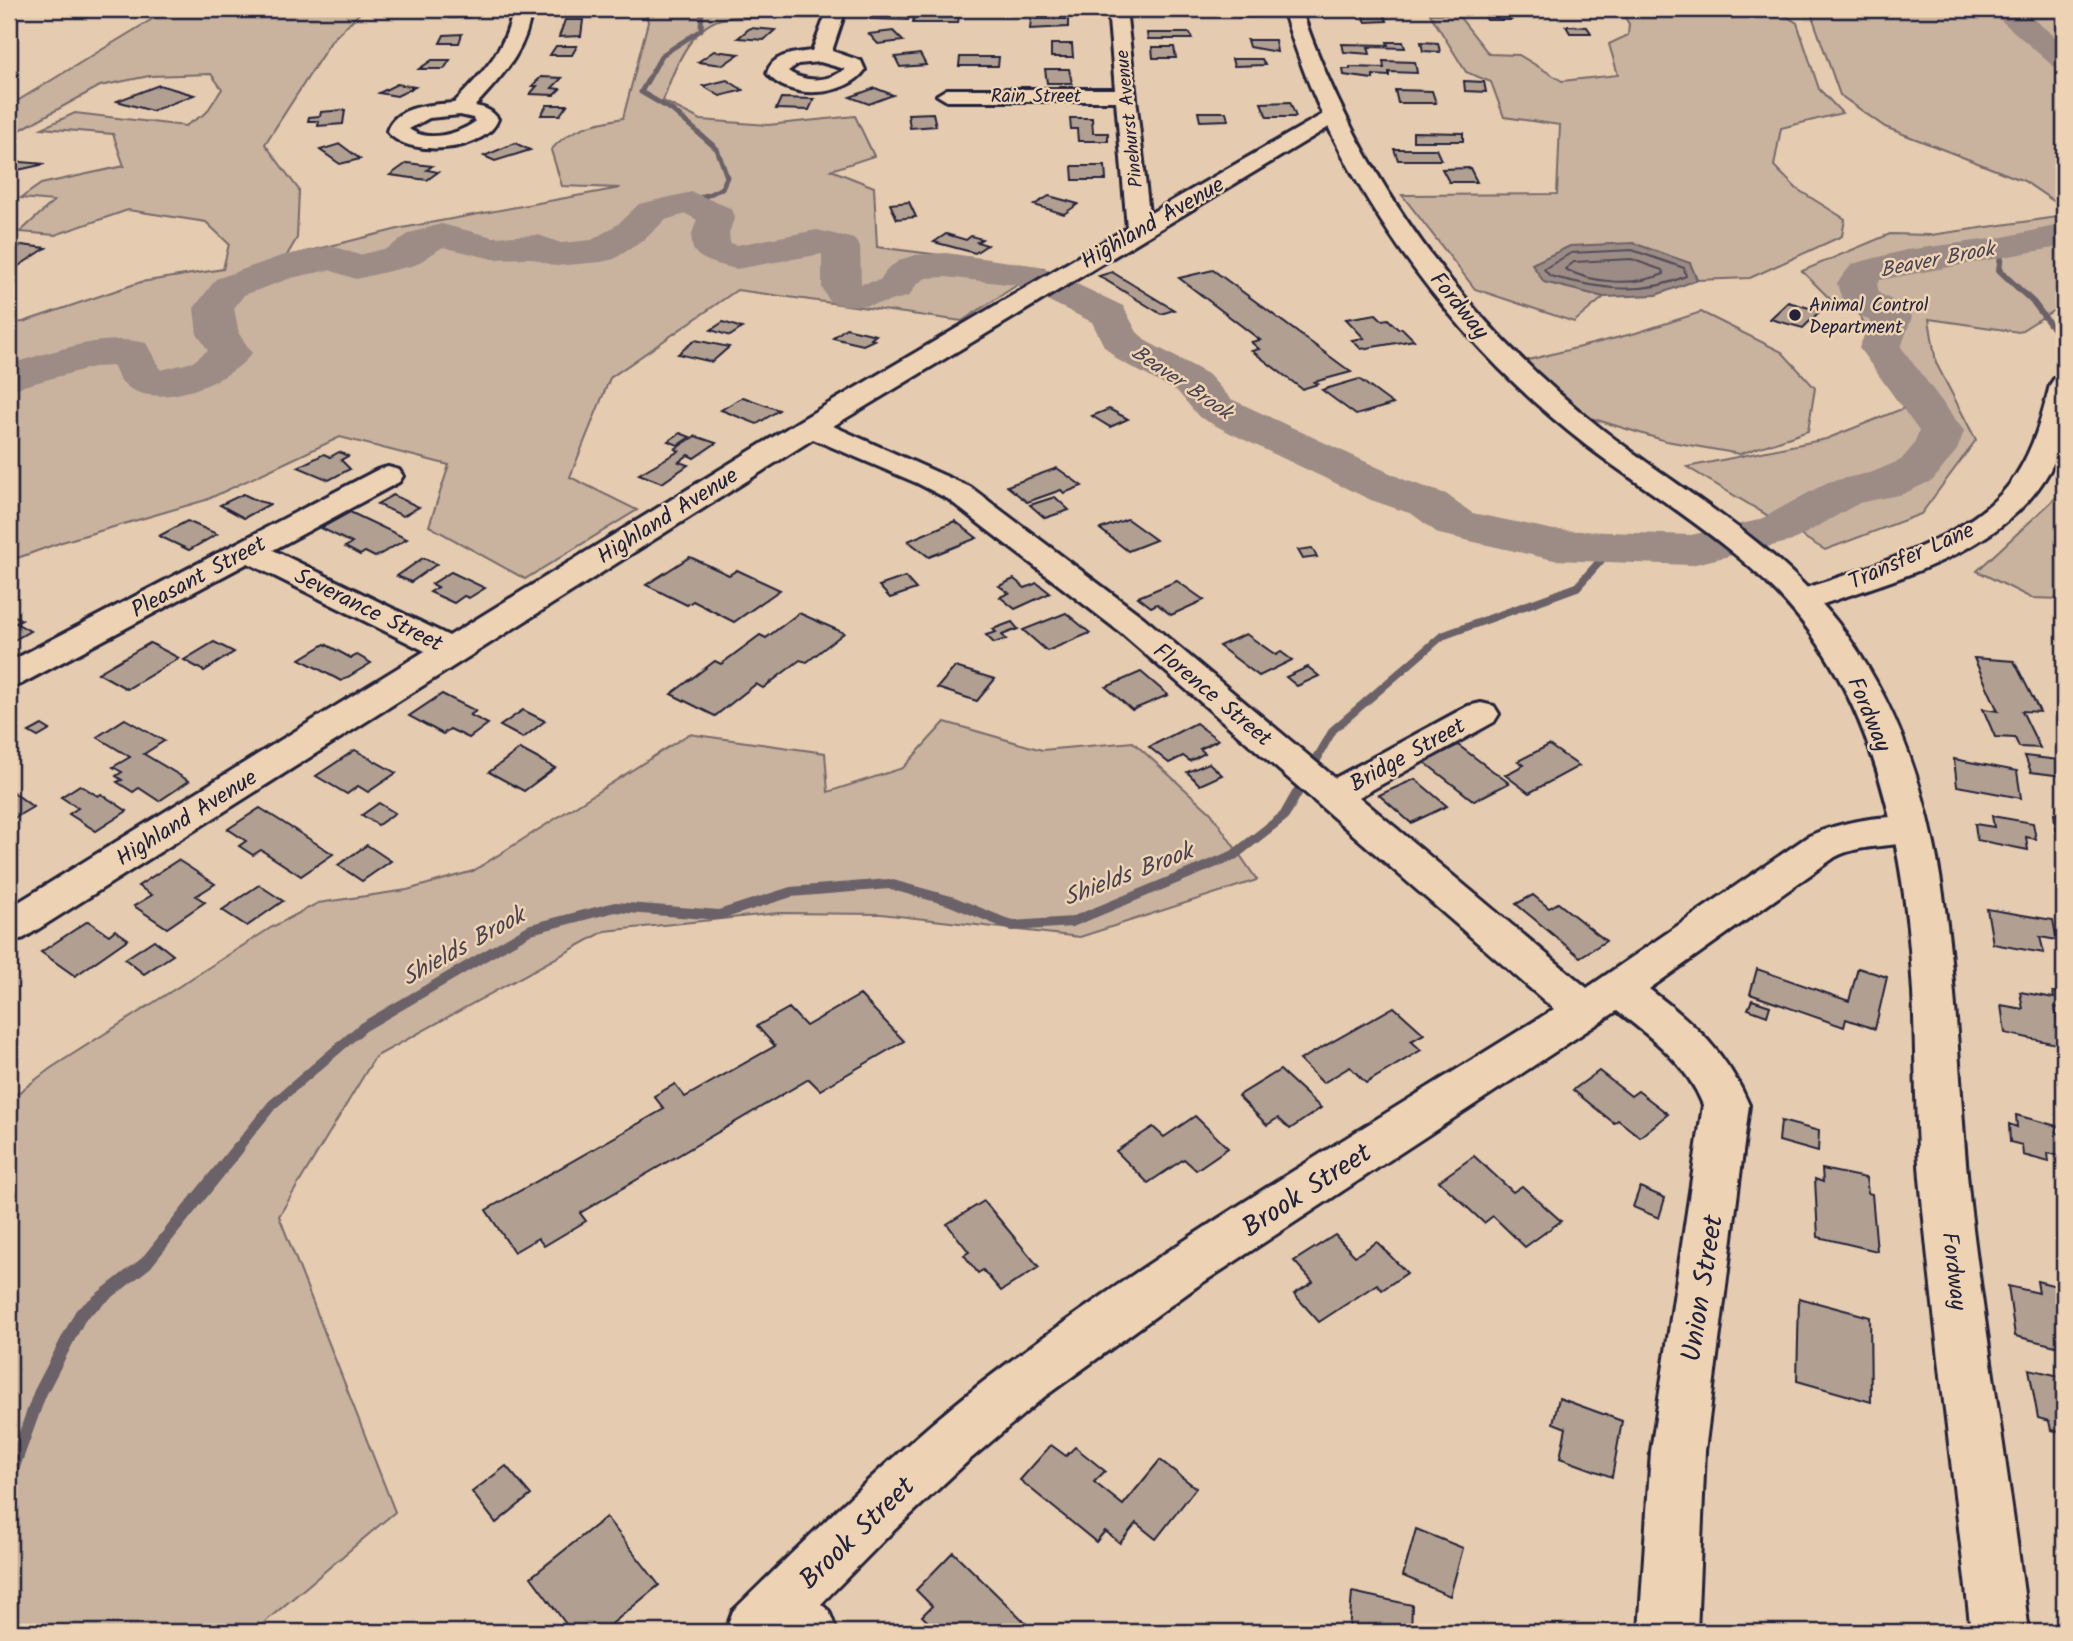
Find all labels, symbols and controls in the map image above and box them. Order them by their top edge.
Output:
street label: Pinehurst Avenue [1108,48,1152,189]
street label: Rain Street [991,82,1082,112]
street label: Highland Avenue [1074,168,1232,280]
water label: Beaver Brook [1877,233,2000,288]
street label: Fordway [1420,264,1497,348]
place label: Animal Control Department [1809,291,1929,343]
marker: Animal Control Department [1787,307,1803,323]
water label: Beaver Brook [1124,337,1241,431]
street label: Highland Avenue [590,459,746,575]
street label: Transfer Lane [1843,513,1981,601]
street label: Pleasant Street [125,526,274,629]
street label: Severance Street [288,559,450,663]
street label: Florence Street [1144,635,1280,757]
street label: Fordway [1836,672,1900,758]
street label: Bridge Street [1343,708,1474,803]
street label: Highland Avenue [109,761,265,877]
water label: Shields Brook [1058,831,1203,918]
water label: Shields Brook [395,895,536,997]
street label: Brook Street [1233,1131,1383,1250]
street label: Union Street [1670,1211,1737,1365]
street label: Fordway [1930,1230,1976,1313]
street label: Brook Street [789,1465,927,1601]

